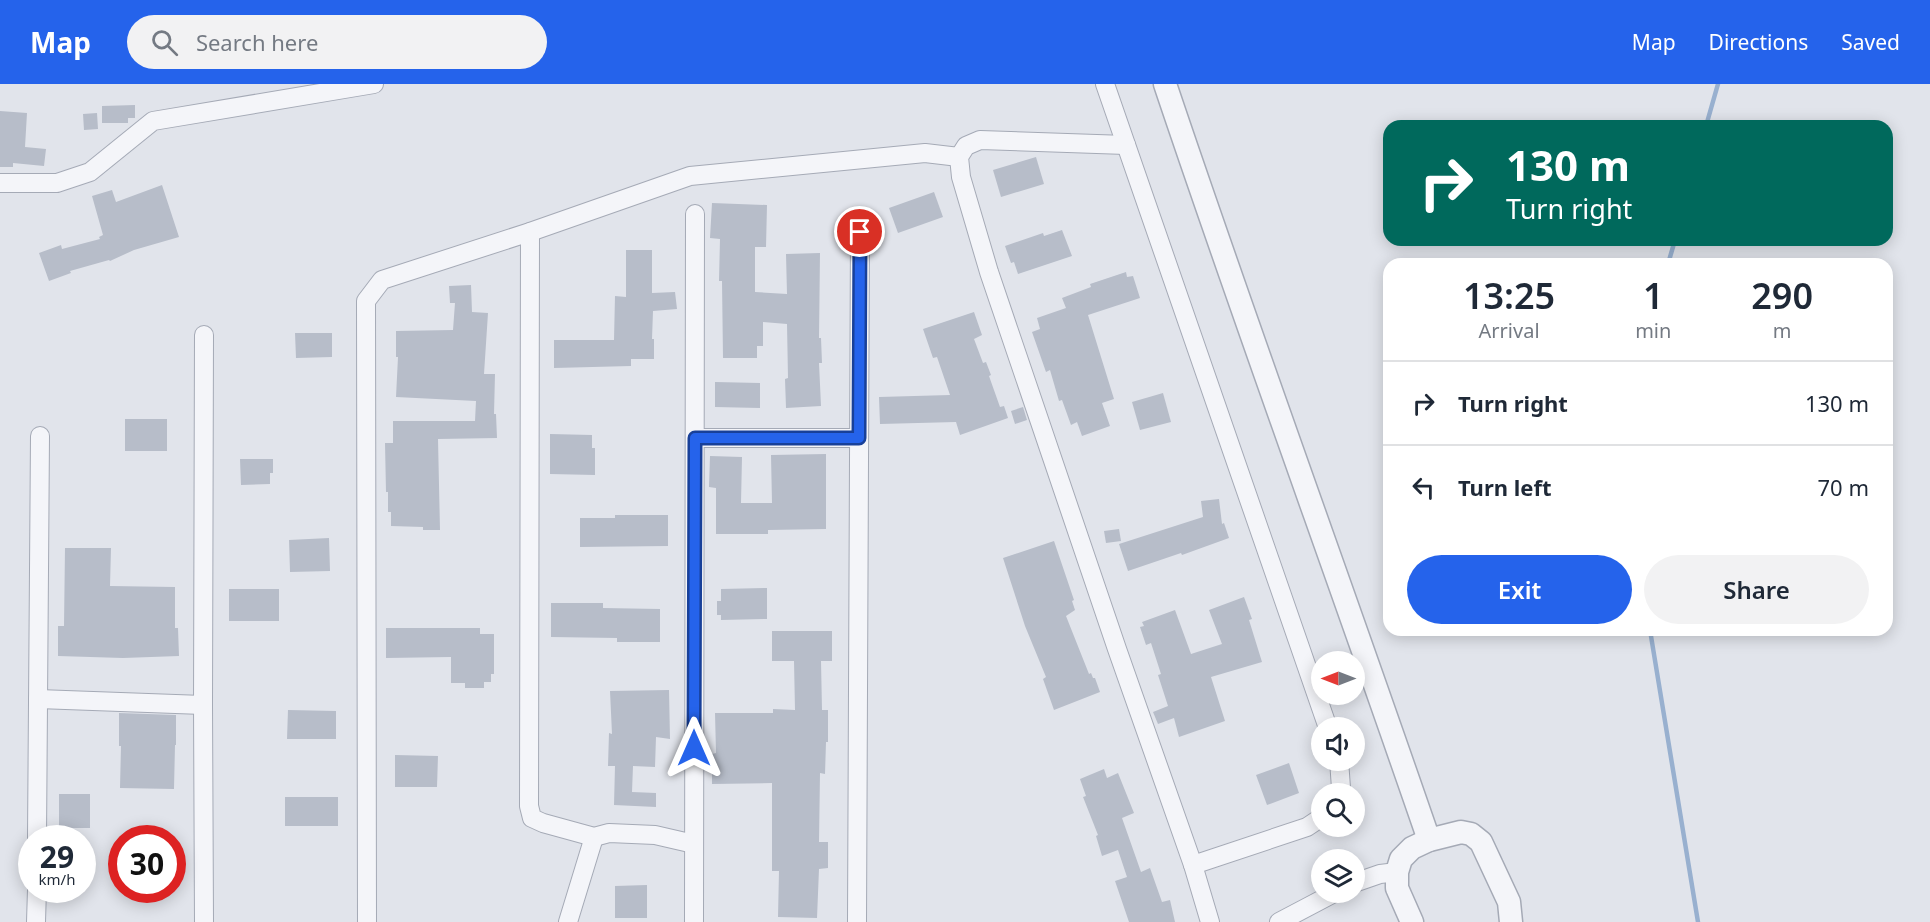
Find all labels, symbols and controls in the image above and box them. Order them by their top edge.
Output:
search box [127,15,547,69]
text: Map [30,23,91,61]
icon: search [148,26,181,59]
text: Search here [196,27,318,57]
text: Map [1632,28,1676,56]
text: Directions [1709,28,1808,56]
text: Saved [1841,28,1900,56]
text: 130 m [1506,136,1630,193]
icon: right [1407,144,1485,222]
text: Turn right [1506,190,1632,227]
pin [834,206,885,257]
icon: arrive [843,215,876,248]
text: 13:25 [1463,271,1555,320]
text: 1 [1643,271,1664,320]
text: 290 [1751,271,1813,320]
text: Arrival [1479,317,1540,344]
text: min [1635,317,1671,344]
text: m [1773,317,1792,344]
icon: right [1407,387,1440,420]
text: Turn right [1458,388,1568,418]
text: 130 m [1805,388,1869,418]
icon: left [1407,471,1440,504]
text: Turn left [1458,472,1552,502]
text: 70 m [1818,472,1869,502]
button: Exit [1407,555,1632,624]
button: Share [1644,555,1869,624]
north arrow [1311,651,1365,705]
map controls [1311,651,1365,903]
position arrow [662,716,726,780]
button: sound [1311,717,1365,771]
button: search [1311,783,1365,837]
speed limit sign: 30 [108,825,186,903]
text: 29 [40,836,74,877]
button: layers [1311,849,1365,903]
text: km/h [39,869,75,889]

